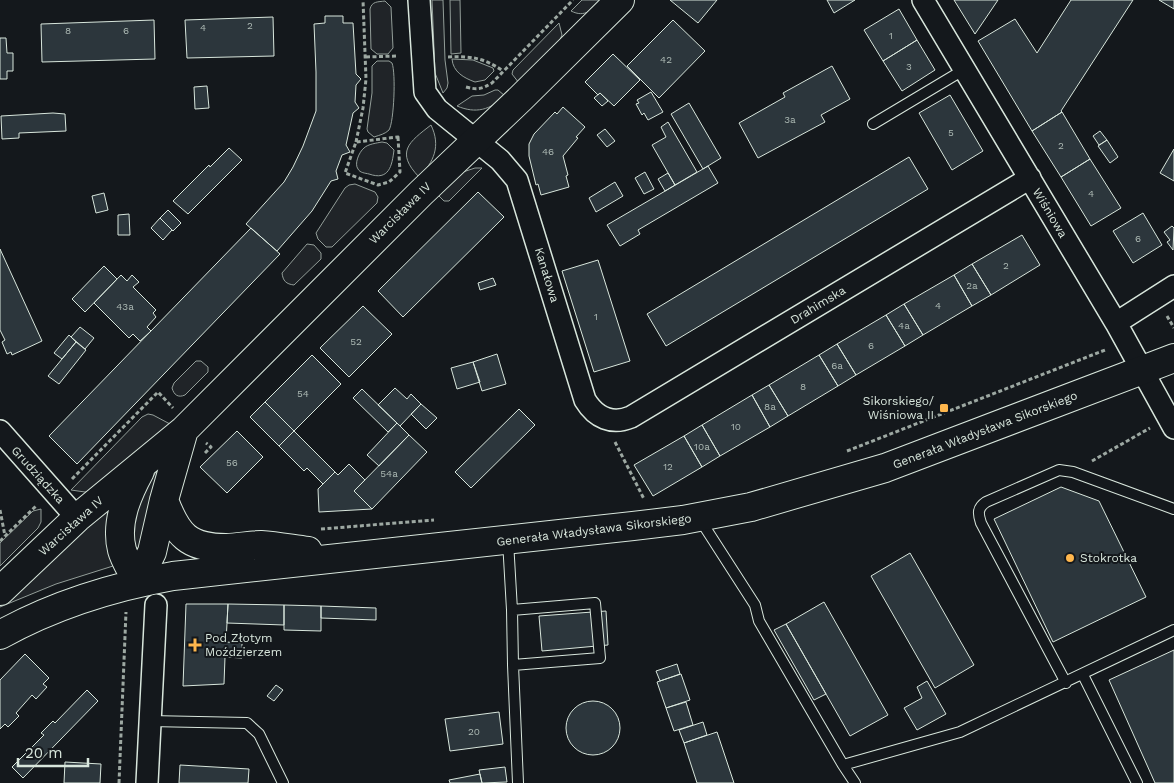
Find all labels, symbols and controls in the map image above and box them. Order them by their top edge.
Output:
house number: 2 [247,20,253,31]
house number: 4 [200,22,206,33]
house number: 8 [65,25,71,36]
house number: 6 [123,25,129,36]
house number: 1 [889,30,893,41]
house number: 42 [660,54,672,65]
house number: 3 [906,61,912,72]
house number: 3a [784,114,796,125]
house number: 5 [948,127,954,138]
house number: 2 [1058,140,1064,151]
house number: 46 [542,146,554,157]
street label: Warcisława IV [366,179,434,247]
street label: Wiśniowa [1030,186,1070,241]
house number: 4 [1088,188,1094,199]
house number: 6 [1135,233,1141,244]
street label: Kanałowa [532,246,562,304]
house number: 2 [1003,260,1009,271]
house number: 2a [966,280,978,291]
street label: Drahimska [788,283,848,327]
house number: 4 [935,300,941,311]
house number: 43a [116,301,134,312]
house number: 1 [594,311,598,322]
house number: 4a [898,320,910,331]
house number: 52 [350,336,362,347]
house number: 6 [868,340,874,351]
house number: 6a [831,360,843,371]
house number: 8 [800,381,806,392]
house number: 54 [297,388,309,399]
street label: Generała Władysława Sikorskiego [891,388,1079,472]
place label: Sikorskiego/ Wiśniowa II [863,394,934,422]
house number: 8a [764,401,776,412]
marker: Sikorskiego/ Wiśniowa II [938,402,950,414]
house number: 10 [731,421,741,432]
house number: 10a [694,441,710,452]
street label: Grudziądzka [9,443,68,507]
house number: 56 [226,457,238,468]
house number: 12 [663,461,673,472]
house number: 54a [380,468,398,479]
street label: Warcisława IV [36,493,106,559]
street label: Generała Władysława Sikorskiego [496,511,692,549]
place label: Stokrotka [1080,551,1137,565]
marker: Stokrotka [1064,552,1076,564]
place label: Pod Złotym Moździerzem [205,631,282,659]
marker: Pod Złotym Moździerzem [189,639,201,651]
house number: 20 [468,726,480,737]
scale bar [18,736,88,768]
text: 20 m [25,744,63,762]

